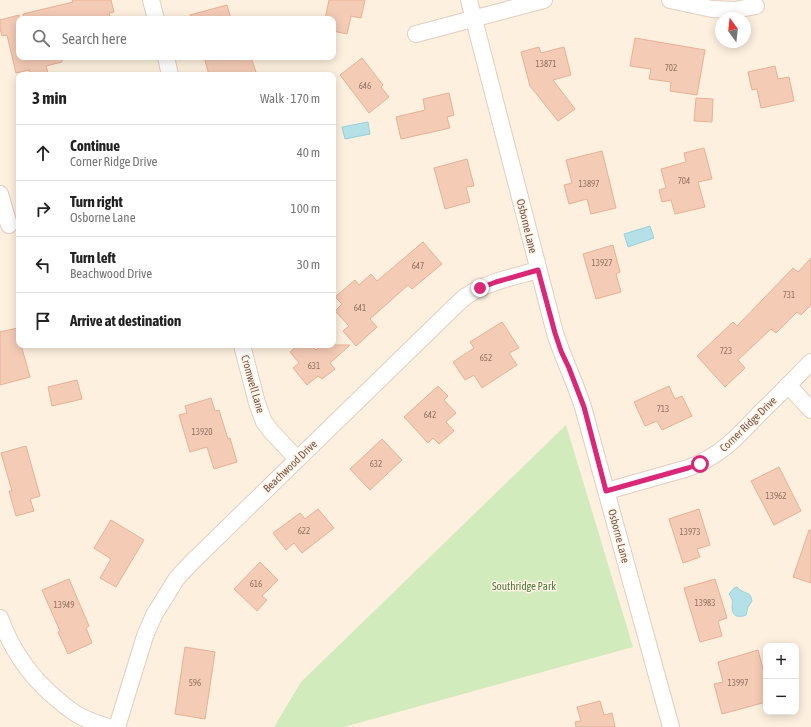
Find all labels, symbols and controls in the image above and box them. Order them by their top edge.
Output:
north arrow [715,12,751,48]
search box [16,16,336,60]
icon: search [30,27,52,49]
text: Search here [62,30,127,47]
house number: 13871 [535,59,557,69]
house number: 702 [665,63,677,73]
house number: 646 [359,81,371,91]
text: 3 min [32,88,67,108]
text: Walk · 170 m [260,91,320,106]
text: Continue [70,137,120,154]
icon: ahead [32,142,54,164]
text: 40 m [297,145,320,160]
text: Corner Ridge Drive [70,154,158,169]
house number: 704 [678,176,690,186]
house number: 13897 [578,179,600,189]
text: Turn right [70,193,123,210]
icon: right [32,198,54,220]
street label: Osborne Lane [514,198,540,254]
text: 100 m [291,201,320,216]
text: Osborne Lane [70,210,136,225]
text: Turn left [70,249,116,266]
icon: left [32,254,54,276]
text: 30 m [297,257,320,272]
house number: 13927 [591,258,613,268]
house number: 647 [412,261,424,271]
text: Beachwood Drive [70,266,152,281]
route end [471,279,489,297]
house number: 731 [783,290,795,300]
house number: 641 [354,303,366,313]
icon: arrive [32,310,54,332]
text: Arrive at destination [70,312,181,329]
house number: 723 [720,346,732,356]
house number: 652 [480,353,492,363]
street label: Cromwell Lane [239,354,267,414]
house number: 631 [308,361,320,371]
street label: Corner Ridge Drive [717,394,779,454]
house number: 713 [657,404,669,414]
house number: 642 [424,410,436,420]
house number: 13920 [191,427,213,437]
street label: Beachwood Drive [261,438,319,494]
route start [691,455,709,473]
house number: 632 [370,459,382,469]
house number: 13962 [765,491,787,501]
street label: Osborne Lane [606,508,632,564]
house number: 622 [298,526,310,536]
house number: 13973 [679,527,701,537]
house number: 616 [250,579,262,589]
park label: Southridge Park [492,580,556,592]
house number: 13983 [694,598,716,608]
house number: 13949 [53,600,75,610]
map controls [763,643,799,715]
button: + [763,643,799,679]
house number: 596 [189,678,201,688]
house number: 13997 [727,678,749,688]
button: − [763,679,799,715]

